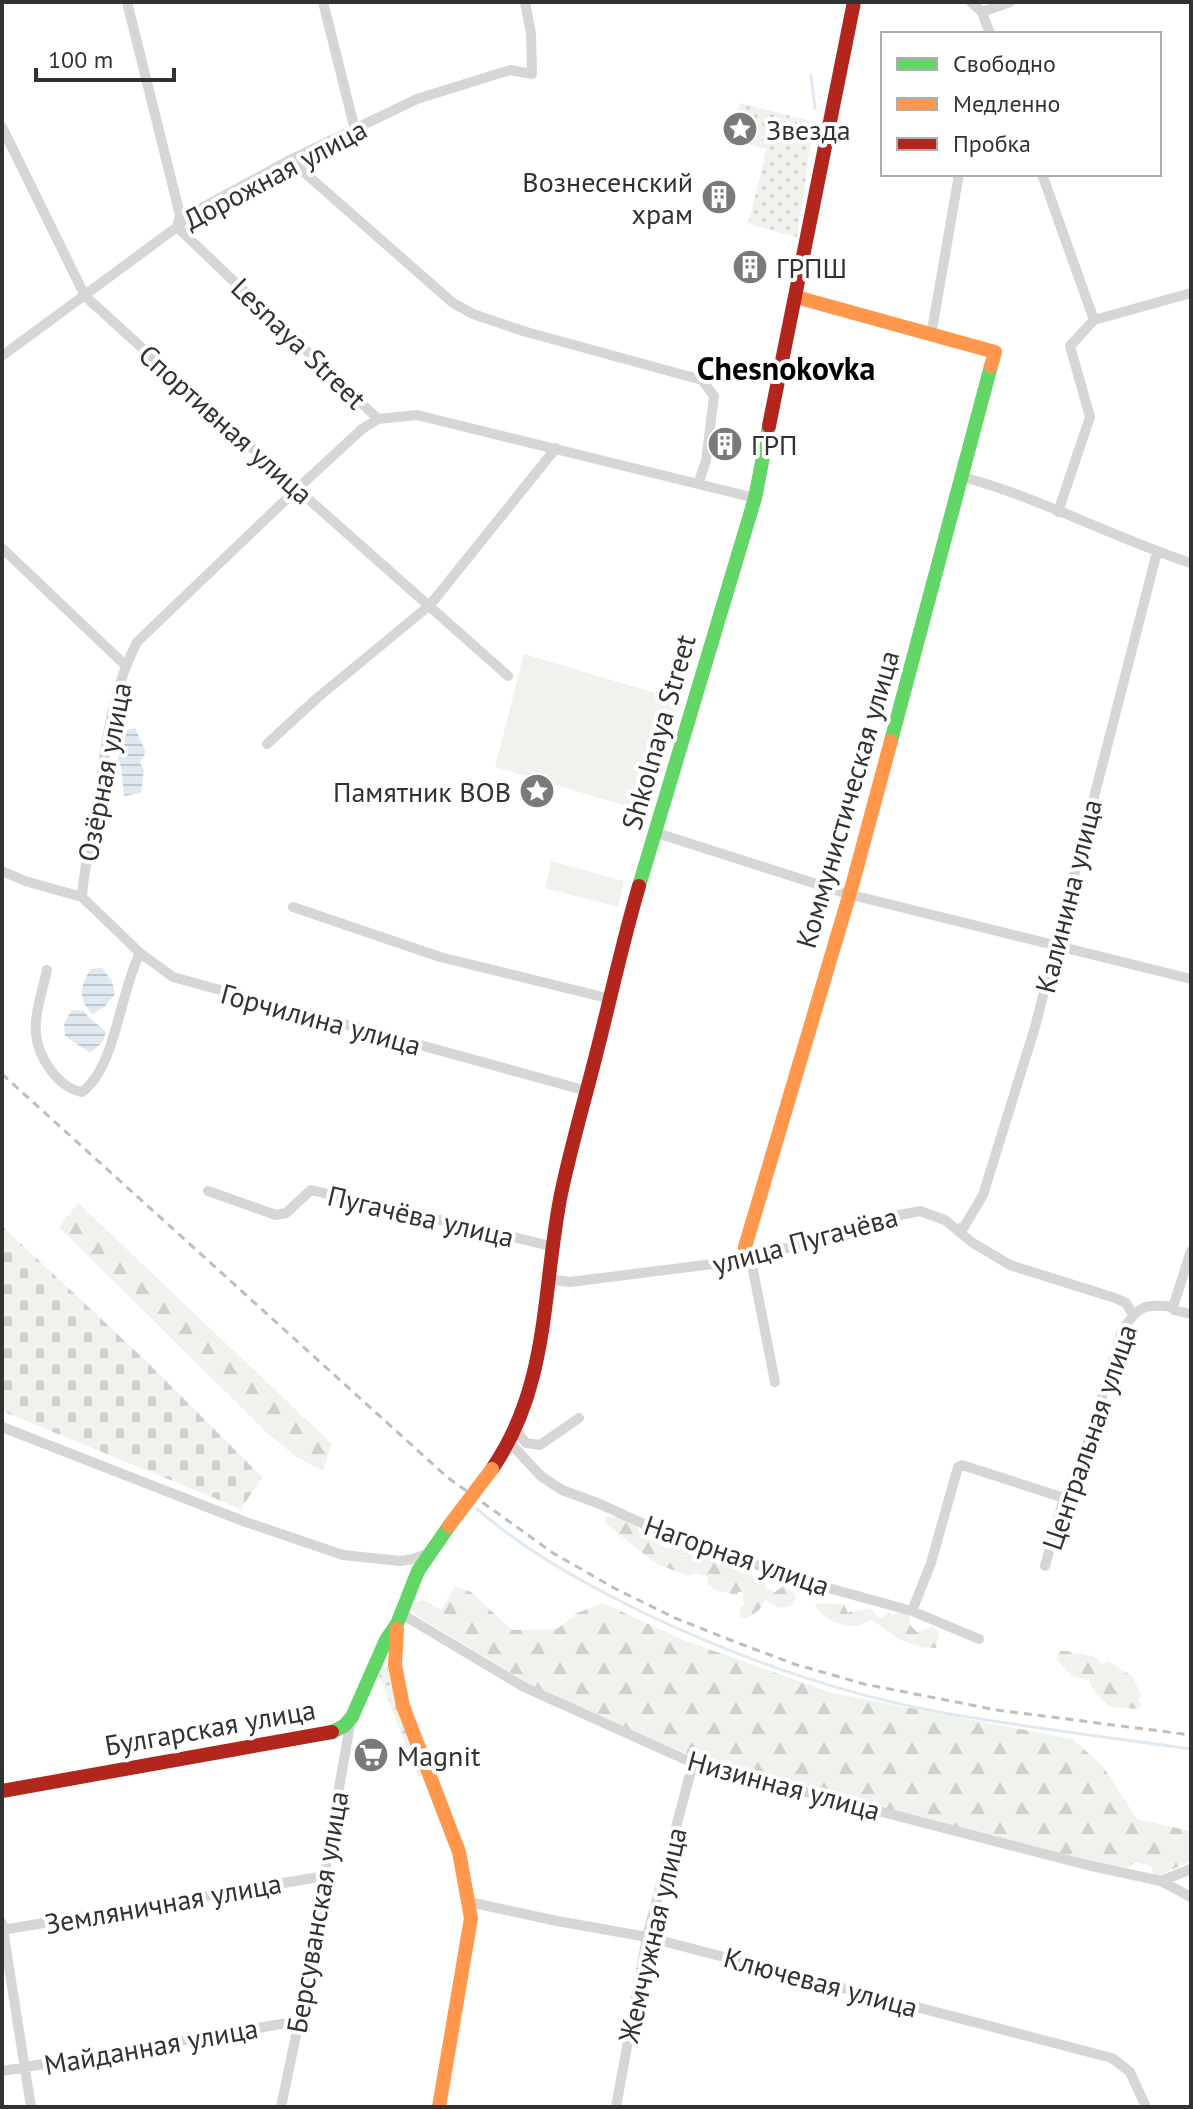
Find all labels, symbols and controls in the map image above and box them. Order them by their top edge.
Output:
scale bar [36,32,174,82]
legend [881,32,1161,176]
text: 100 m [48,44,113,75]
text: Свободно [953,48,1056,79]
text: Медленно [953,88,1060,119]
street label: Дорожная улица [177,110,373,238]
place icon: Звезда [721,110,759,148]
place label: Звезда [766,111,851,148]
text: Пробка [953,128,1031,159]
place label: Вознесенский храм [522,163,693,232]
building icon: Вознесенский храм [700,178,738,216]
building icon: ГРПШ [731,248,769,286]
place label: ГРПШ [776,249,847,286]
street label: Lesnaya Street [224,269,375,417]
street label: Спортивная улица [131,336,321,512]
district label: Chesnokovka [697,347,875,389]
building icon: ГРП [706,425,744,463]
place label: ГРП [751,426,797,463]
street label: Shkolnaya Street [612,630,704,834]
street label: Коммунистическая улица [787,646,907,952]
street label: Озёрная улица [68,679,140,865]
place icon: Памятник ВОВ [518,772,556,810]
place label: Памятник ВОВ [333,773,511,810]
street label: Калинина улица [1026,795,1110,997]
street label: Горчилина улица [217,975,425,1063]
street label: Пугачёва улица [324,1177,518,1255]
street label: улица Пугачёва [708,1198,902,1282]
street label: Центральная улица [1033,1319,1145,1555]
street label: Нагорная улица [639,1506,835,1604]
street label: Булгарская улица [102,1690,318,1764]
supermarket icon: Magnit [352,1736,390,1774]
place label: Magnit [397,1737,481,1774]
street label: Низинная улица [684,1742,884,1828]
street label: Берсуванская улица [278,1788,356,2036]
street label: Жемчужная улица [609,1824,695,2047]
street label: Земляничная улица [42,1864,284,1942]
street label: Ключевая улица [720,1938,922,2026]
street label: Майданная улица [41,2009,261,2083]

